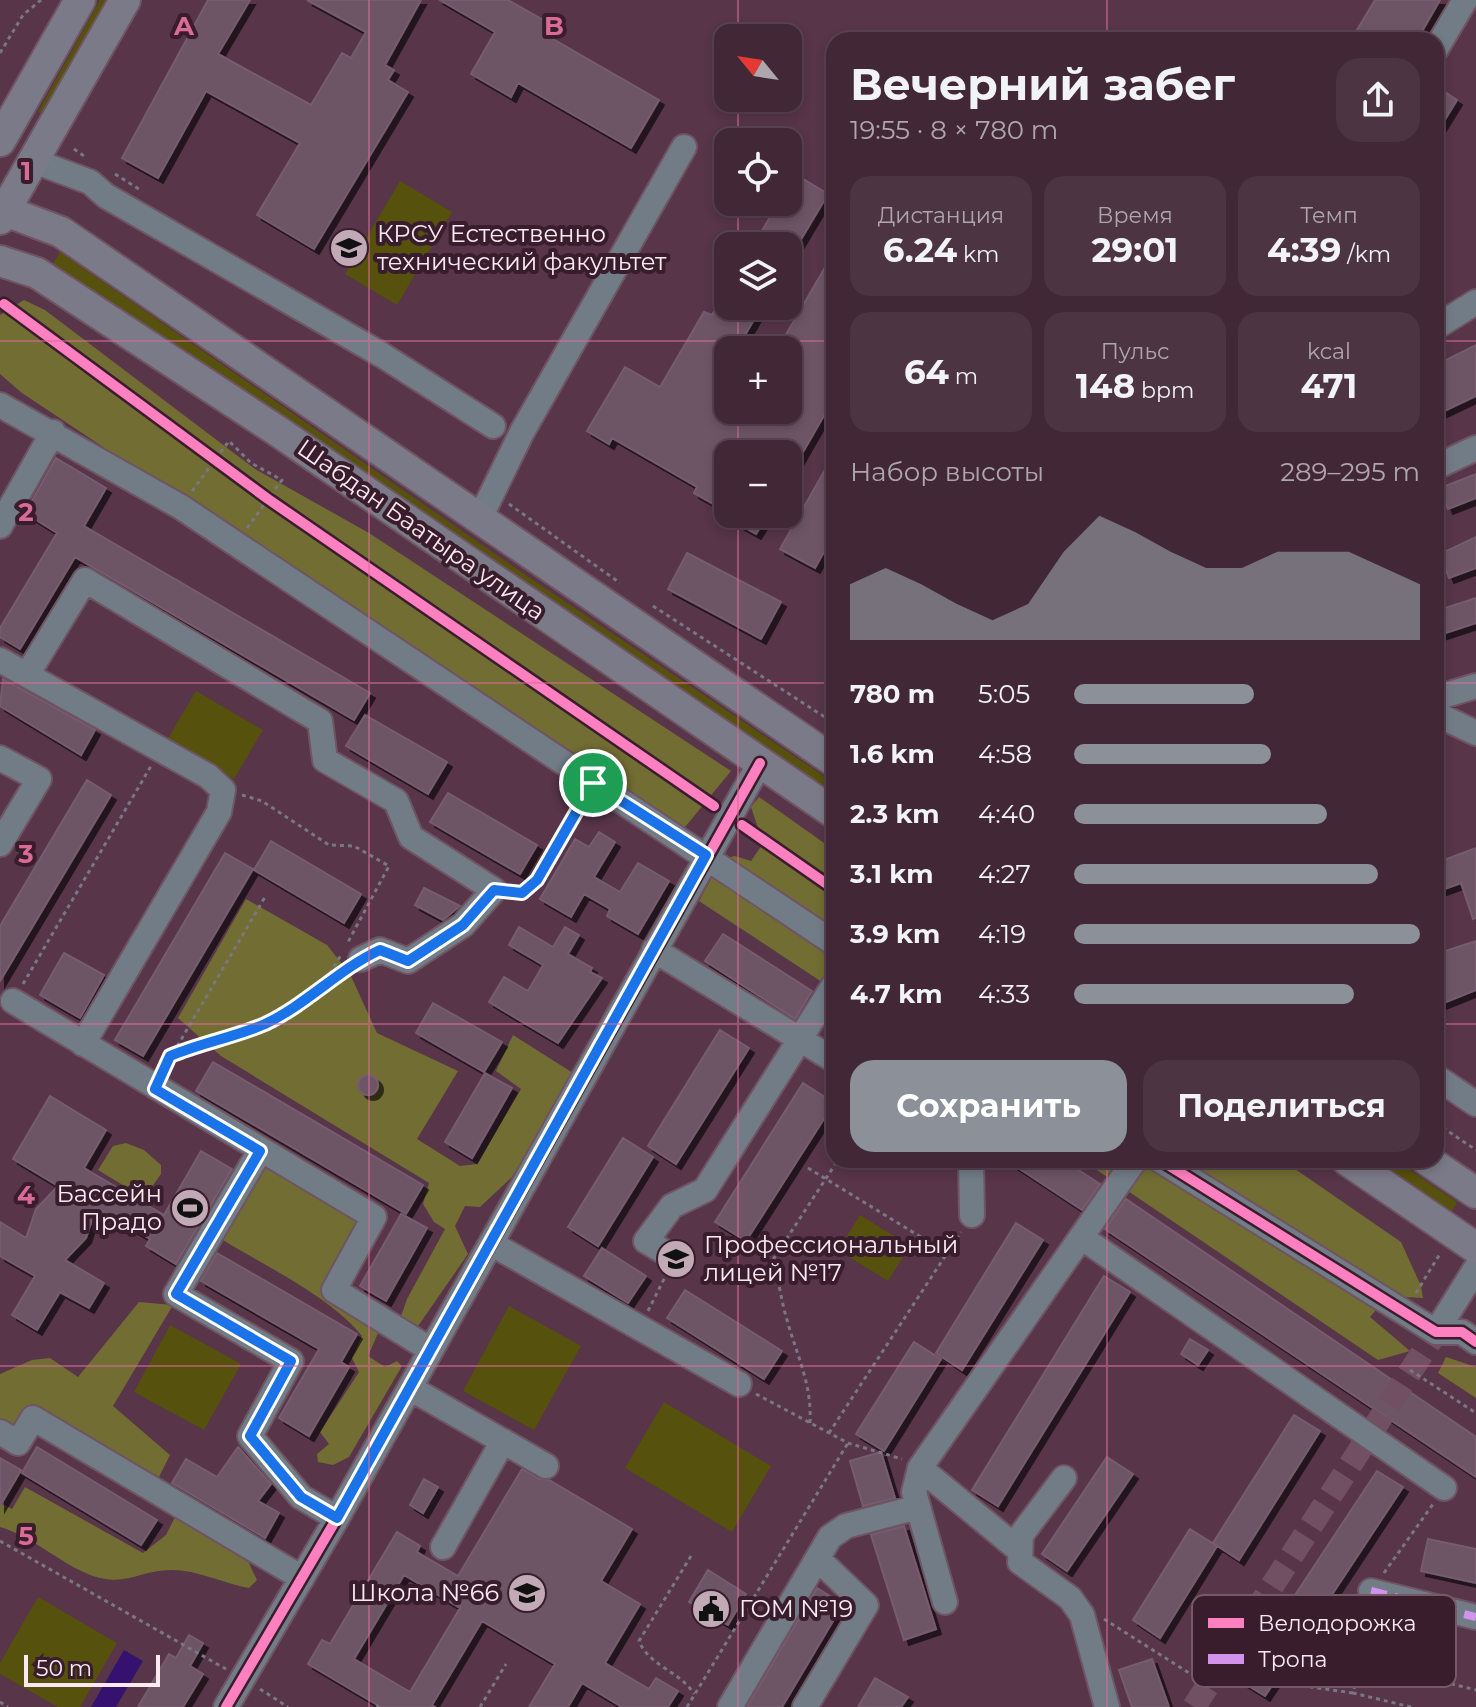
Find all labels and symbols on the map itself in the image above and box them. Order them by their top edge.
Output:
text: A [173,10,195,42]
text: B [544,10,564,42]
north arrow [714,24,802,112]
text: 1 [21,155,31,187]
place label: КРСУ Естественно технический факультет [377,219,667,276]
school or university icon: КРСУ Естественно технический факультет [328,227,370,269]
street label: Шабдан Баатыра улица [292,433,551,626]
text: 2 [18,496,34,528]
pin [559,749,627,817]
text: 3 [17,838,34,870]
text: 4 [17,1179,35,1211]
place label: Бассейн Прадо [56,1179,162,1236]
sports icon: Бассейн Прадо [169,1187,211,1229]
place label: Профессиональный лицей №17 [704,1230,958,1287]
school or university icon: Профессиональный лицей №17 [655,1238,697,1280]
text: 5 [18,1520,34,1552]
school or university icon: Школа №66 [506,1572,548,1614]
place label: Школа №66 [350,1578,499,1607]
public building icon: ГОМ №19 [690,1588,732,1630]
place label: ГОМ №19 [739,1594,853,1623]
legend [1192,1595,1456,1687]
text: Велодорожка [1258,1610,1416,1637]
text: Тропа [1258,1646,1327,1673]
scale bar [24,1651,160,1687]

